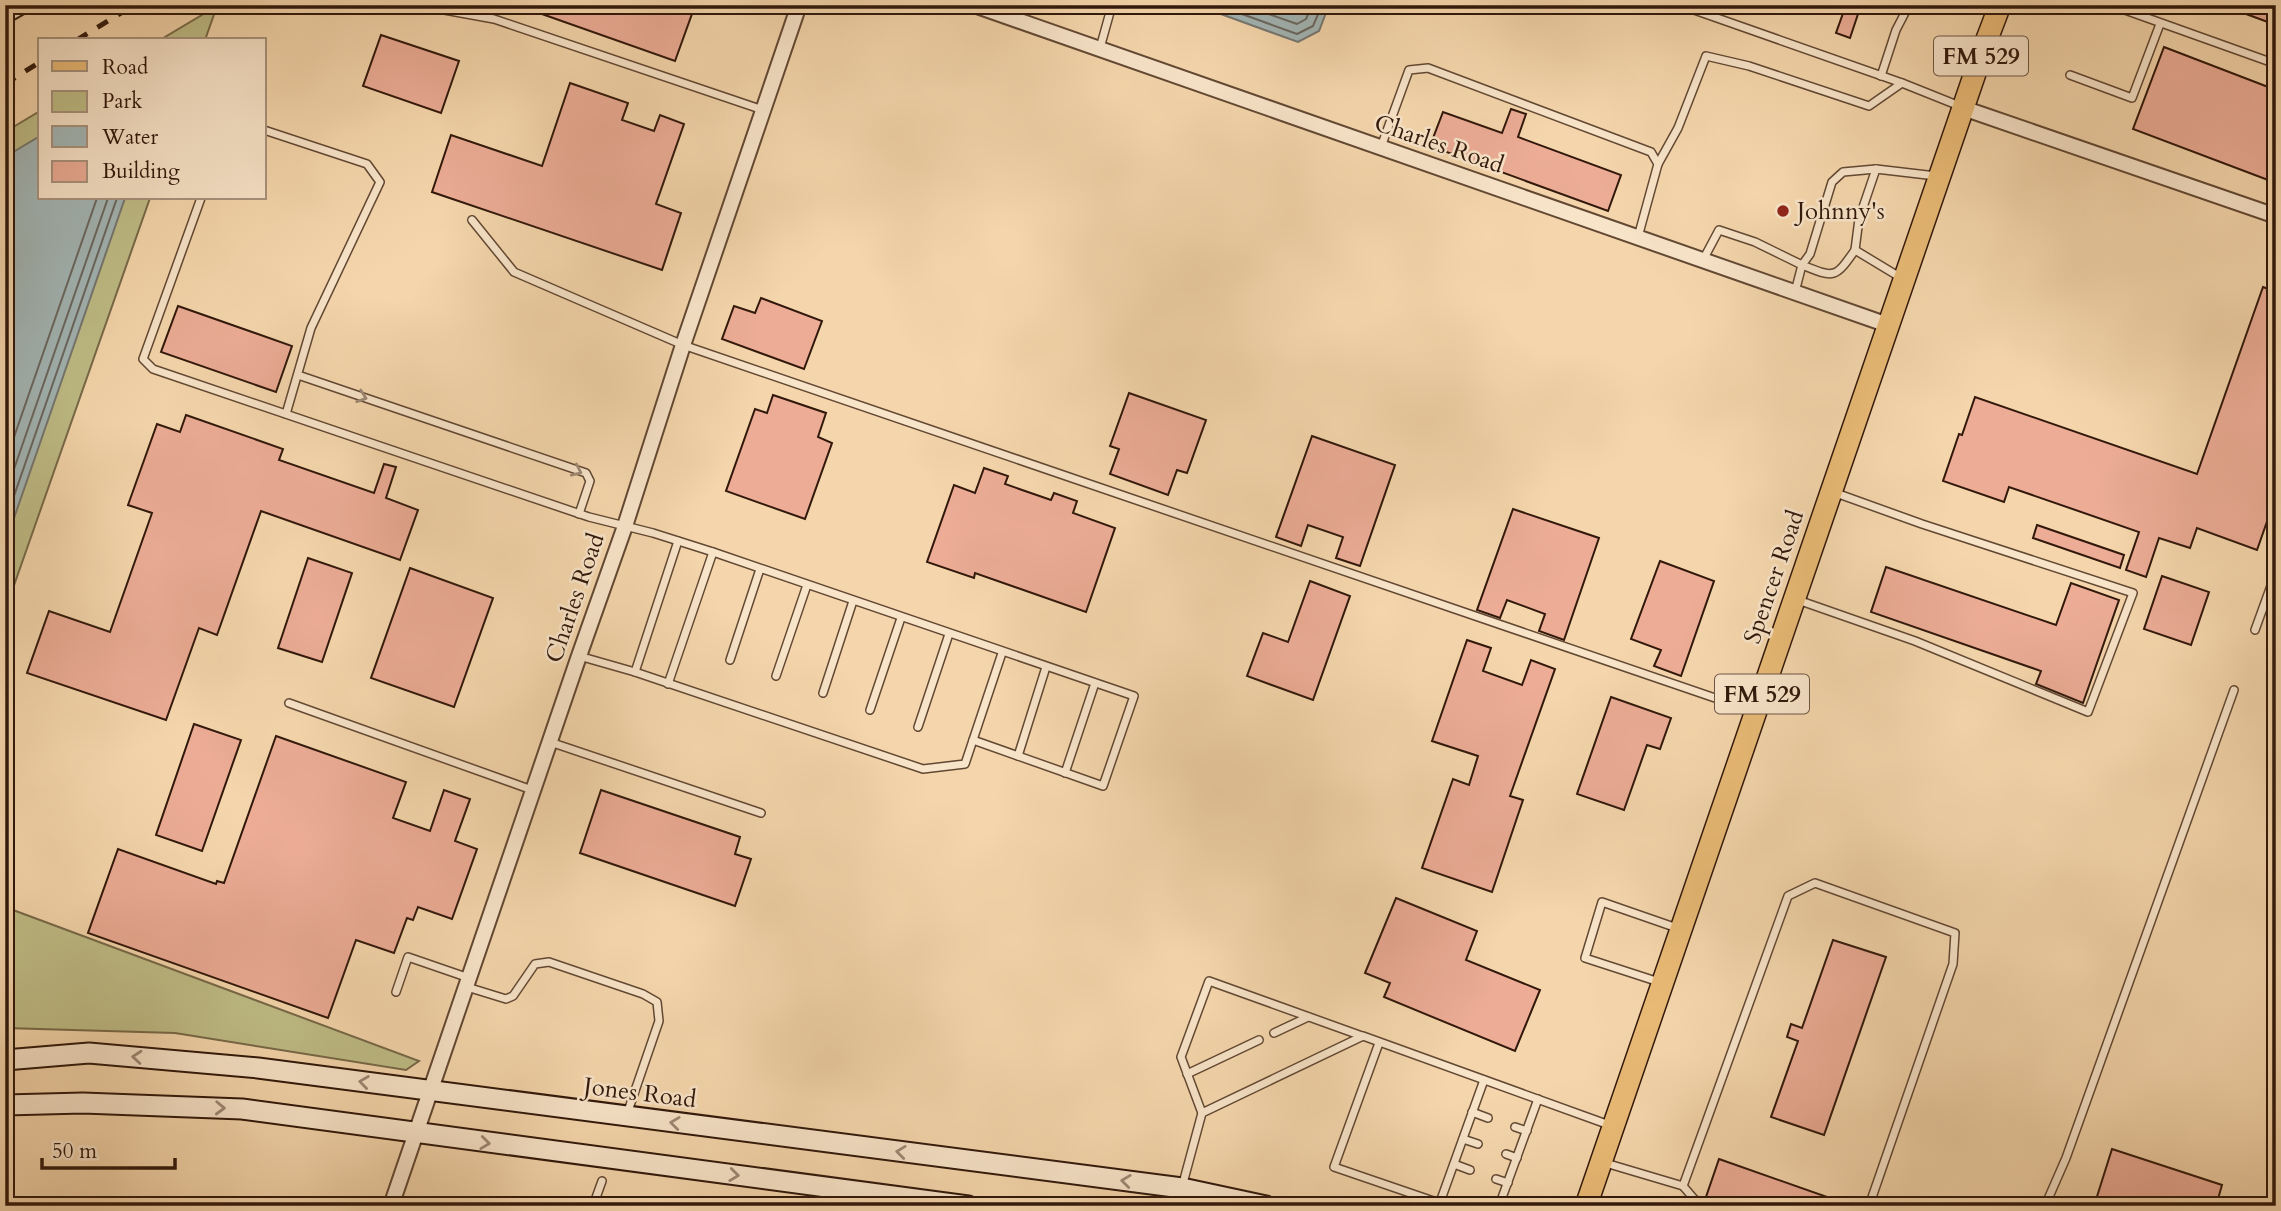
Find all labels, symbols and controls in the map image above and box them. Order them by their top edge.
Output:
road number: FM 529 [1934,36,2028,76]
legend [38,38,266,200]
text: Road [102,53,148,82]
text: Park [102,87,143,116]
street label: Charles Road [1370,106,1508,182]
text: Water [101,123,158,152]
text: Building [102,157,180,186]
place label: Johnny's [1794,195,1885,228]
marker: Johnny's [1775,203,1791,219]
one-way arrow [356,389,368,403]
one-way arrow [569,463,582,476]
street label: Spencer Road [1736,506,1812,648]
street label: Charles Road [537,529,613,667]
road number: FM 529 [1715,674,1809,714]
one-way arrow [132,1050,143,1065]
street label: Jones Road [579,1069,698,1116]
one-way arrow [358,1075,369,1090]
one-way arrow [215,1101,226,1116]
one-way arrow [669,1115,681,1130]
scale bar [42,1127,175,1171]
one-way arrow [479,1135,490,1150]
text: 50 m [52,1137,97,1166]
one-way arrow [895,1144,907,1159]
one-way arrow [729,1168,740,1183]
one-way arrow [1121,1174,1132,1189]

